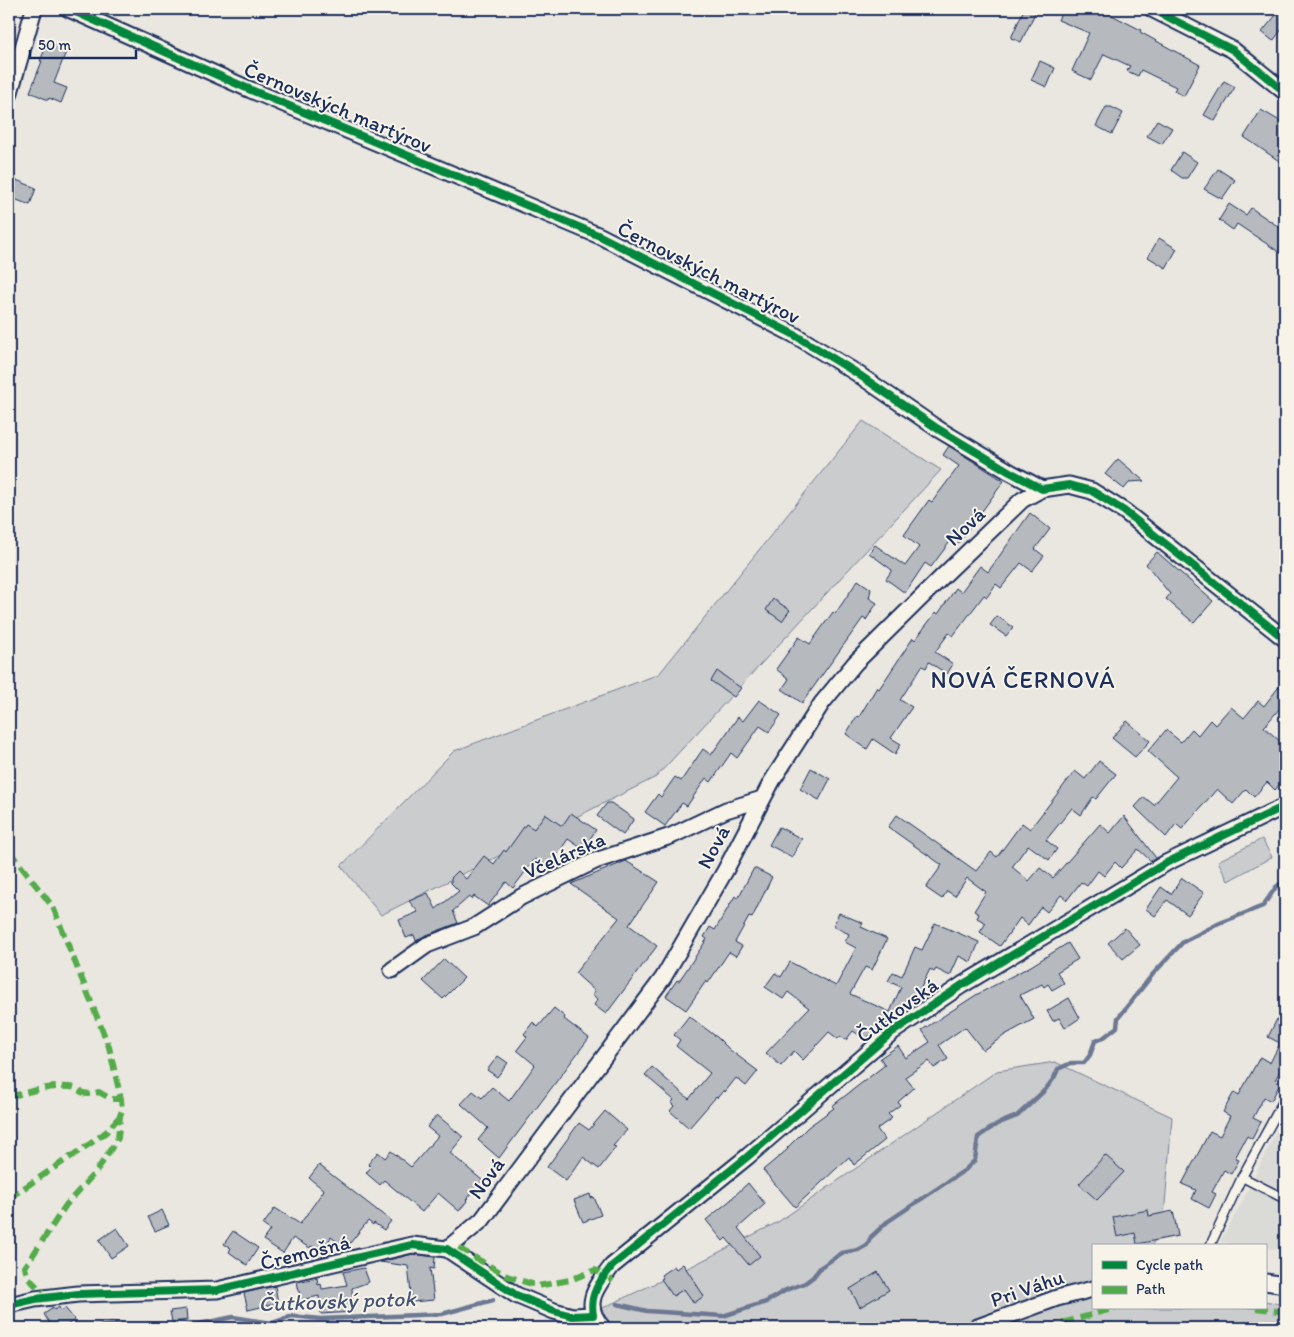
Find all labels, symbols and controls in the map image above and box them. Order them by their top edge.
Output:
scale bar [30,28,136,60]
text: 50 m [38,36,71,54]
street label: Černovských martýrov [240,56,436,158]
street label: Černovských martýrov [614,215,805,329]
street label: Nová [940,501,990,551]
district label: NOVÁ ČERNOVÁ [930,665,1116,694]
street label: Nová [691,821,735,873]
street label: Včelárska [519,826,609,884]
street label: Čutkovská [851,972,943,1048]
street label: Nová [463,1152,510,1204]
street label: Čremošná [258,1229,353,1275]
legend [1092,1244,1266,1310]
text: Cycle path [1136,1256,1203,1274]
street label: Pri Váhu [987,1264,1067,1312]
text: Path [1136,1280,1165,1298]
water label: Čutkovský potok [258,1285,418,1317]

